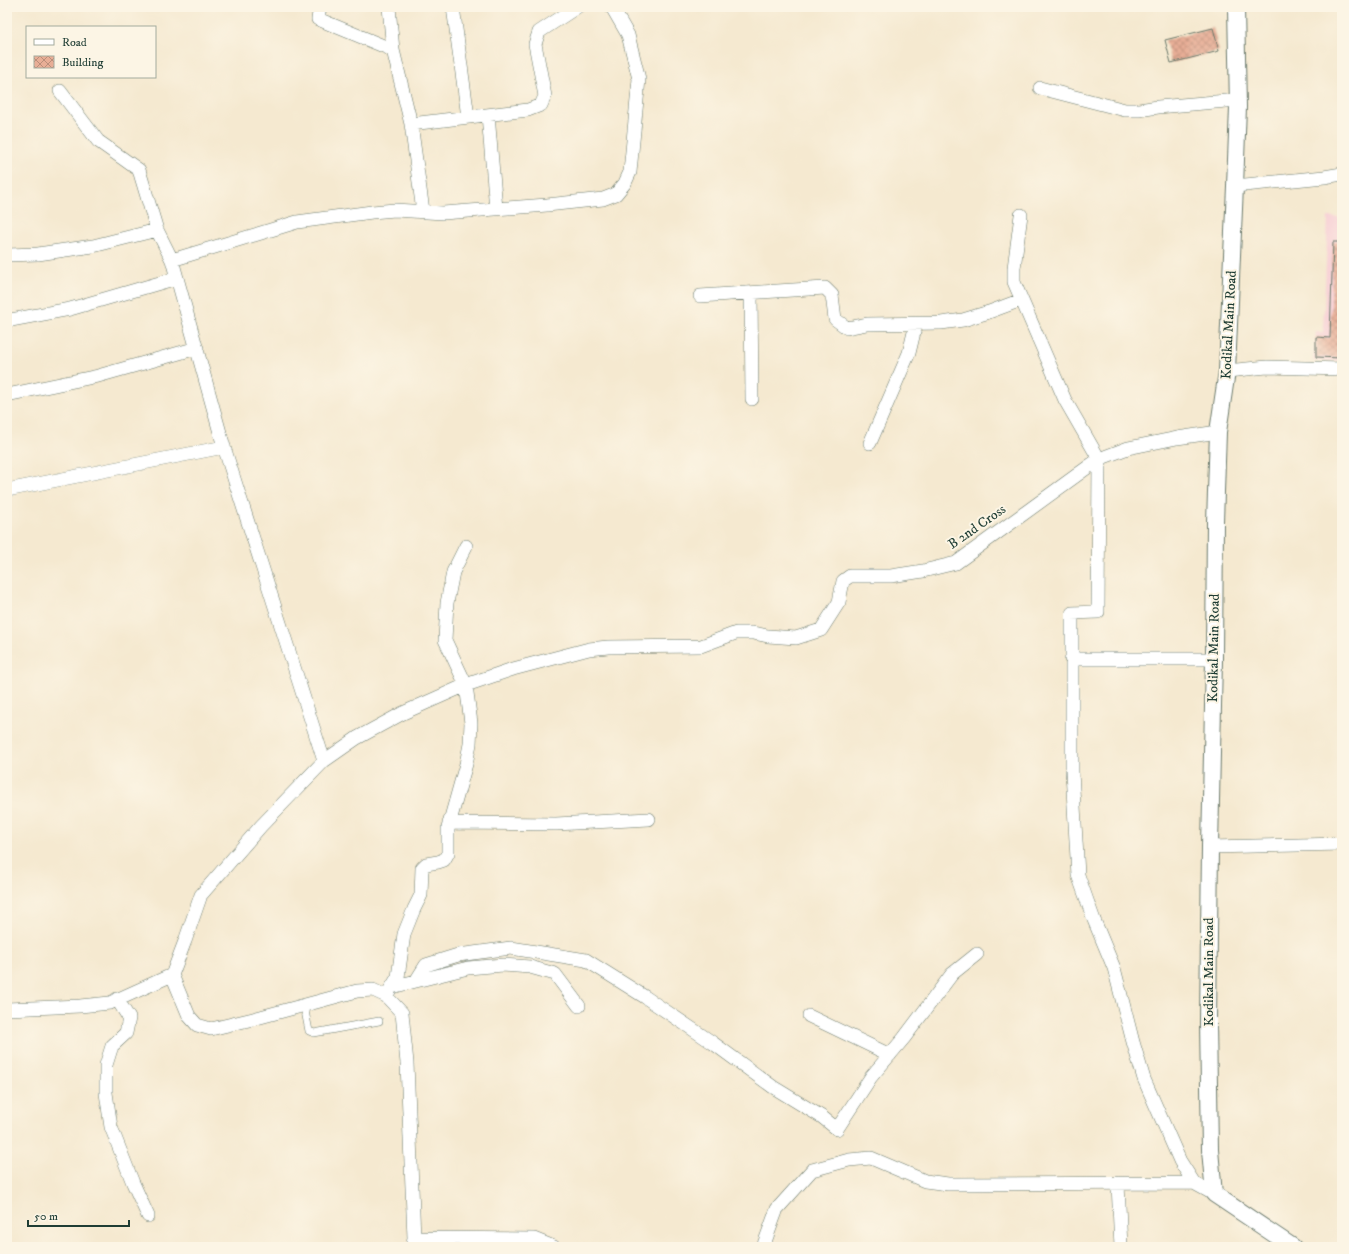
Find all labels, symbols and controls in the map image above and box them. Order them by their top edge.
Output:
legend [26,26,156,78]
text: Road [62,35,87,50]
text: Building [62,55,103,70]
street label: Kodikal Main Road [1217,270,1241,380]
street label: B 2nd Cross [945,500,1010,553]
street label: Kodikal Main Road [1204,593,1224,703]
street label: Kodikal Main Road [1200,918,1218,1026]
scale bar [28,1202,129,1228]
text: 50 m [34,1209,58,1224]

